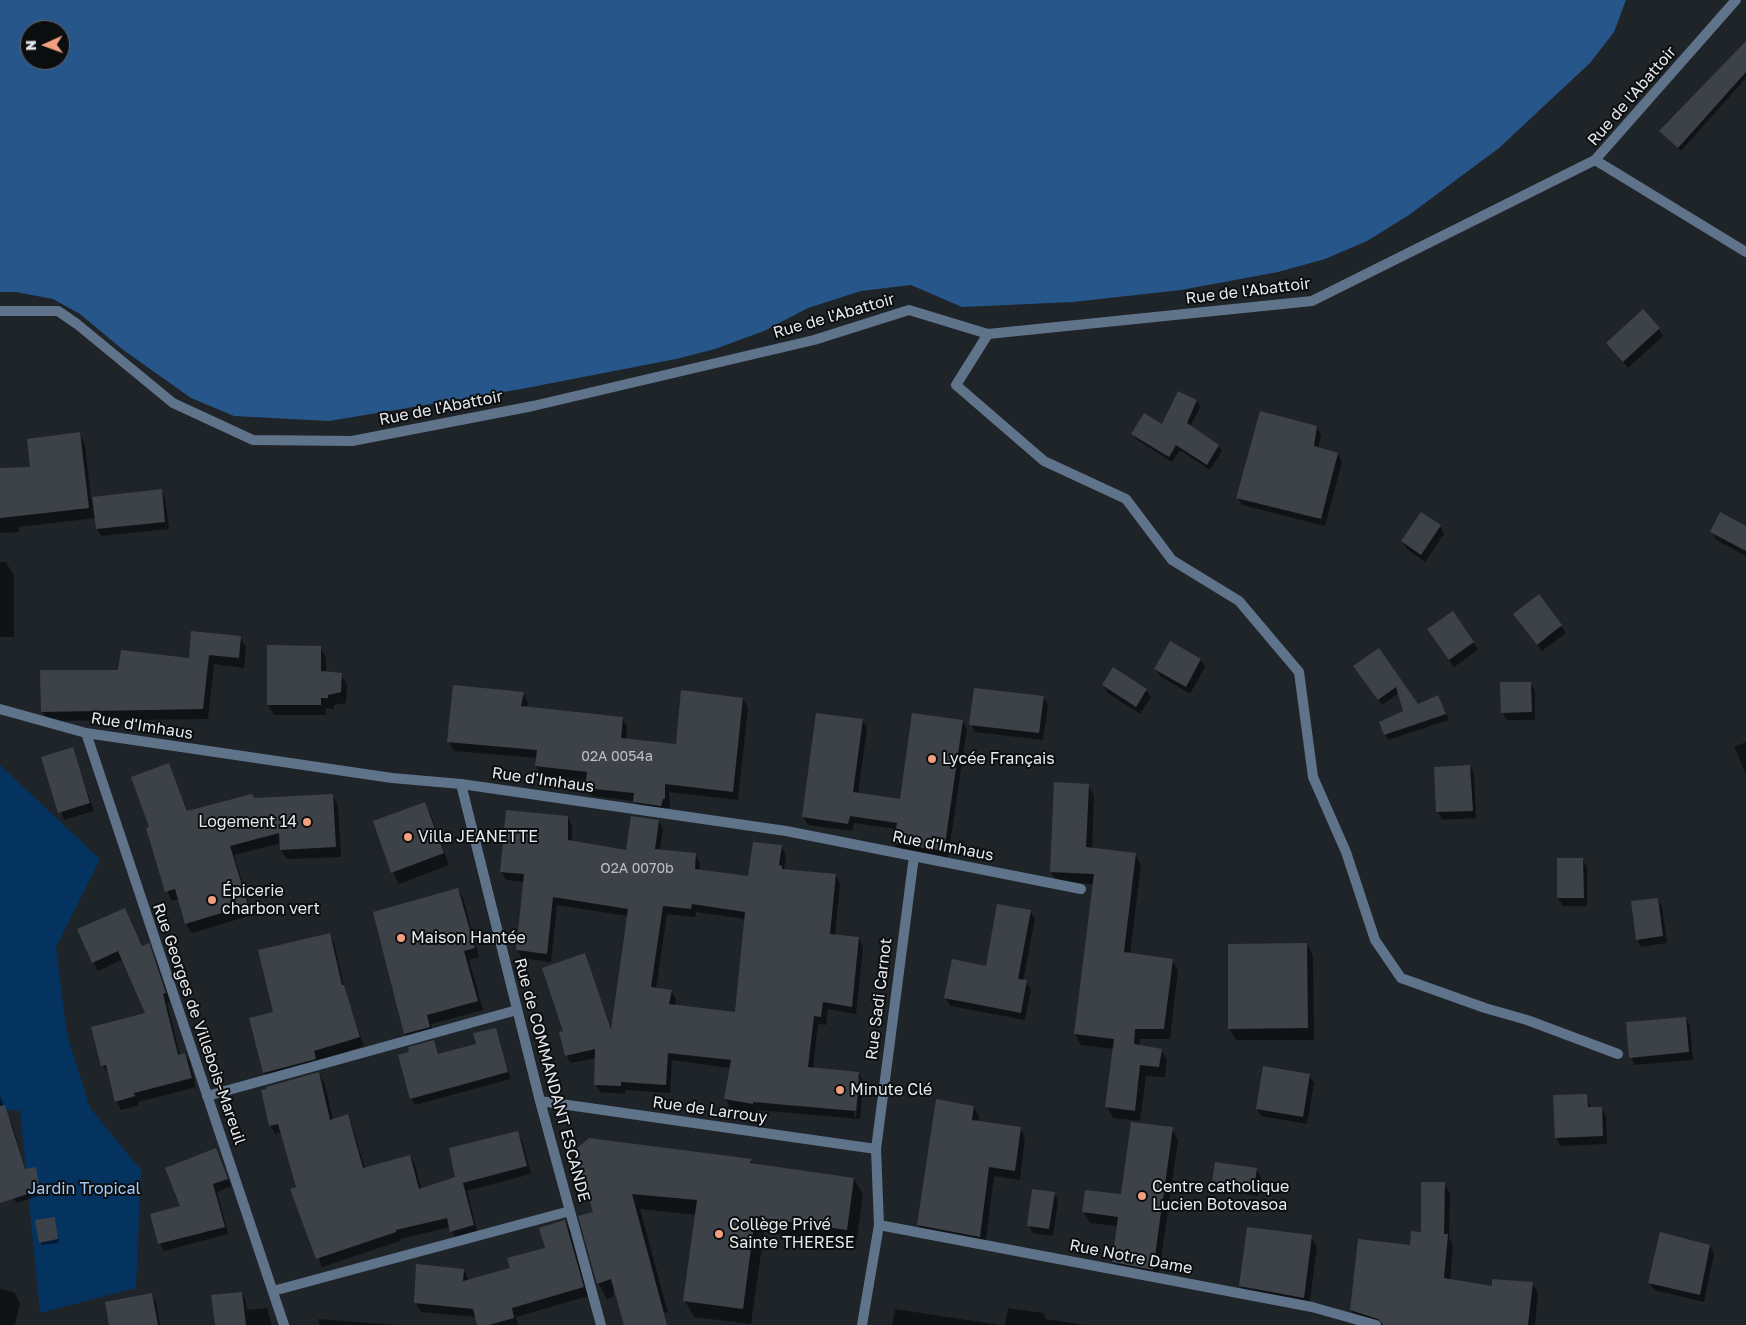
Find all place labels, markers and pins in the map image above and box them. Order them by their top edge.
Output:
place label: Lycée Français [942,749,1055,769]
marker: Lycée Français [926,753,938,765]
place label: Logement 14 [198,812,297,832]
marker: Logement 14 [301,816,313,828]
place label: Villa JEANETTE [418,827,538,847]
marker: Villa JEANETTE [402,831,414,843]
place label: Épicerie charbon vert [222,881,320,919]
marker: Épicerie charbon vert [206,894,218,906]
place label: Maison Hantée [411,928,526,948]
marker: Maison Hantée [395,932,407,944]
place label: Minute Clé [850,1080,932,1100]
marker: Minute Clé [834,1084,846,1096]
place label: Centre catholique Lucien Botovasoa [1152,1177,1289,1215]
marker: Centre catholique Lucien Botovasoa [1136,1190,1148,1202]
place label: Collège Privé Sainte THERESE [729,1215,854,1253]
marker: Collège Privé Sainte THERESE [713,1228,725,1240]

